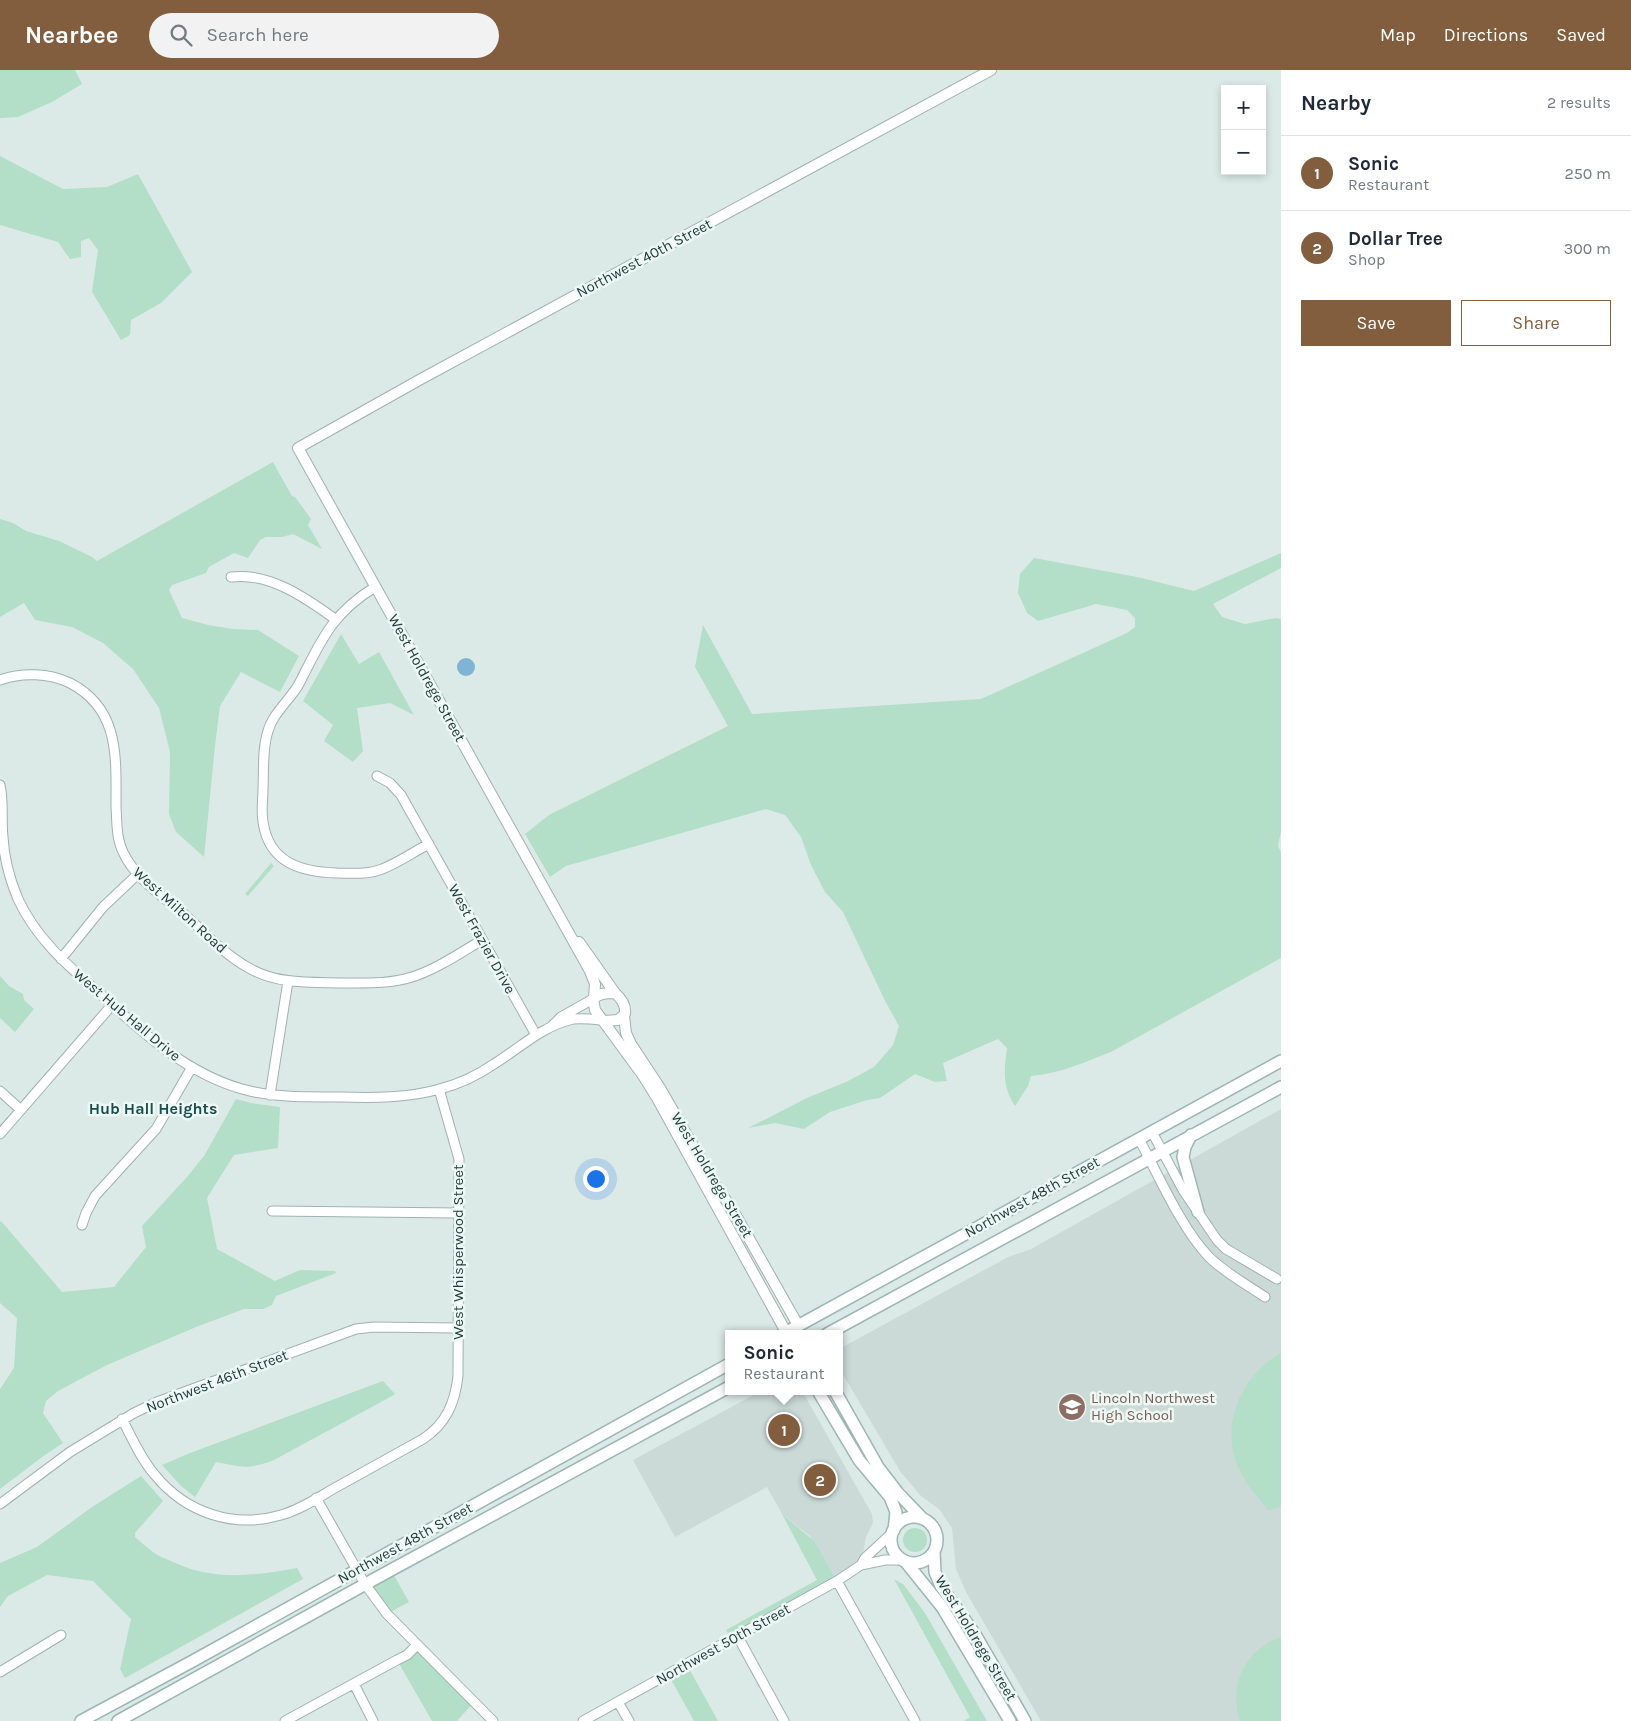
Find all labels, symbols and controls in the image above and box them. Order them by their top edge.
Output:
search box [149,13,499,58]
text: Nearbee [25,21,119,49]
icon: search [167,21,195,49]
text: Search here [207,24,309,46]
text: Map [1380,24,1416,46]
text: Directions [1444,24,1528,46]
text: Saved [1556,24,1606,46]
map controls [1221,85,1266,175]
button: + [1221,85,1266,130]
text: Nearby [1301,91,1371,115]
text: 2 results [1547,93,1611,112]
button: − [1221,130,1266,175]
text: Sonic [1348,153,1399,175]
text: 1 [1314,164,1320,183]
text: 250 m [1564,164,1611,183]
text: Restaurant [1348,175,1429,194]
street label: Northwest 40th Street [573,214,715,301]
text: Dollar Tree [1348,228,1443,250]
text: 2 [1312,239,1322,258]
text: 300 m [1564,239,1611,258]
text: Shop [1348,250,1385,269]
button: Save [1301,300,1451,346]
button: Share [1461,300,1611,346]
street label: West Holdrege Street [384,611,470,745]
street label: West Milton Road [129,863,231,957]
street label: West Frazier Drive [444,881,520,997]
street label: West Hub Hall Drive [70,965,184,1065]
district label: Hub Hall Heights [89,1099,217,1118]
street label: West Holdrege Street [667,1109,757,1241]
street label: Northwest 48th Street [961,1152,1103,1242]
street label: West Whisperwood Street [449,1164,467,1340]
your location [583,1166,609,1192]
popup [725,1330,843,1395]
text: Sonic [743,1342,794,1364]
street label: Northwest 46th Street [143,1345,291,1416]
text: Restaurant [743,1364,825,1383]
place label: Lincoln Northwest High School [1091,1389,1215,1424]
school or university icon: Lincoln Northwest High School [1057,1392,1087,1422]
pin: 1 [768,1411,800,1449]
pin: 2 [804,1461,836,1499]
street label: Northwest 48th Street [334,1498,476,1588]
street label: West Holdrege Street [931,1572,1021,1704]
street label: Northwest 50th Street [653,1599,794,1688]

